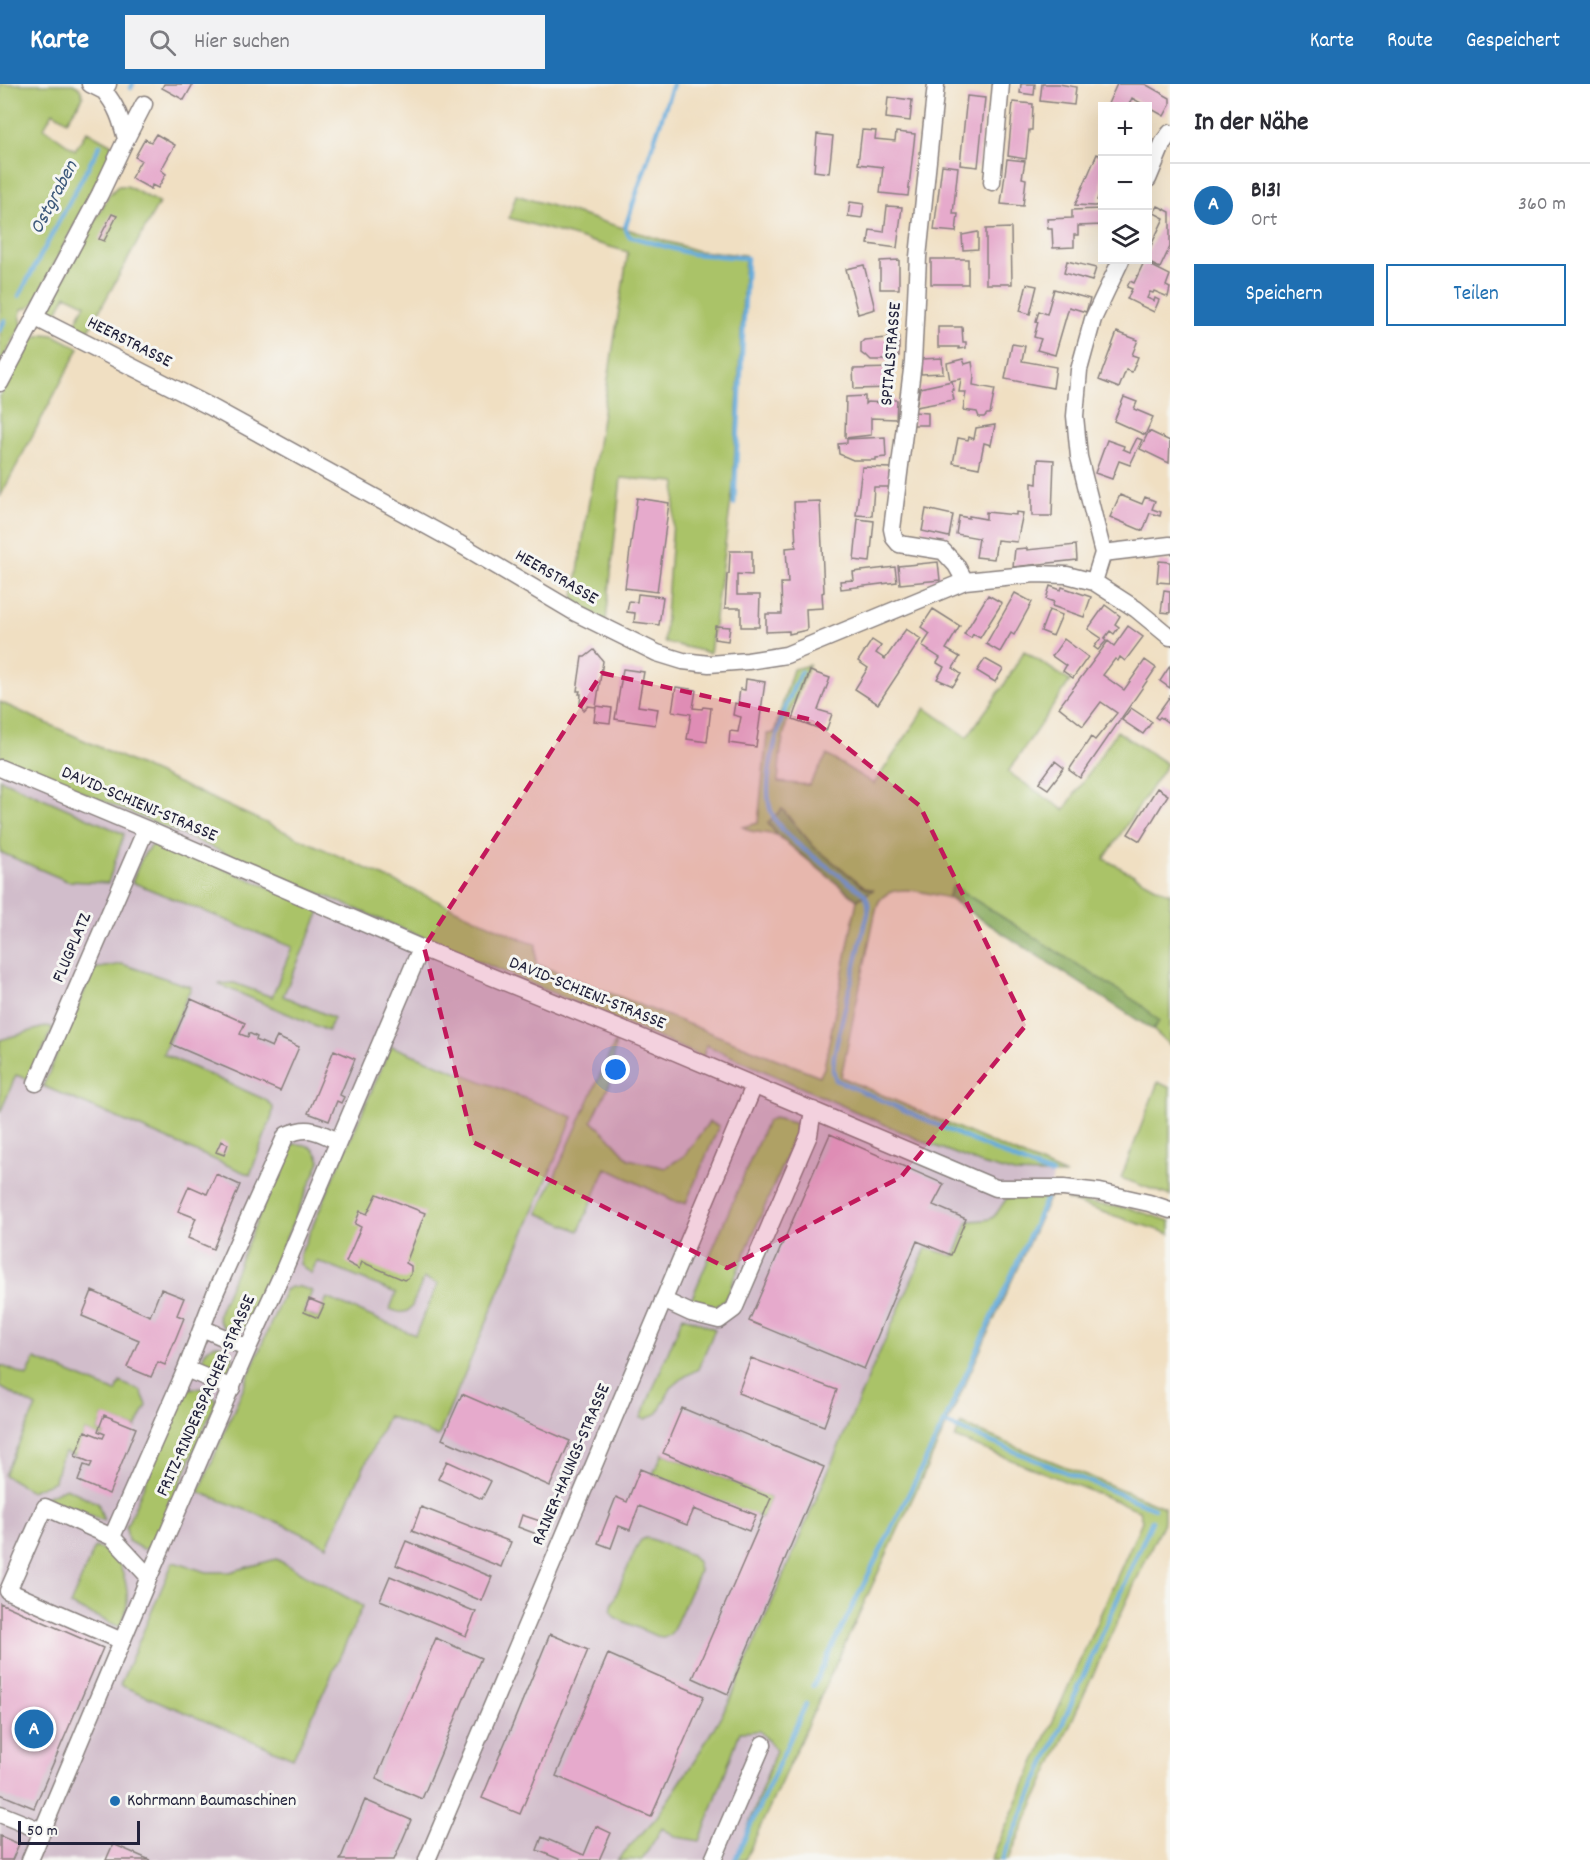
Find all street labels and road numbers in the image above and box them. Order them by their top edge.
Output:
street label: SPITALSTRASSE [875,301,909,407]
street label: HEERSTRASSE [82,311,176,375]
street label: HEERSTRASSE [510,544,602,612]
street label: DAVID-SCHIENI-STRASSE [57,761,221,849]
street label: FLUGPLATZ [47,909,99,987]
street label: DAVID-SCHIENI-STRASSE [505,951,669,1037]
street label: FRITZ-RINDERSPACHER-STRASSE [151,1291,263,1501]
street label: RAINER-HAUNGS-STRASSE [527,1380,617,1550]

